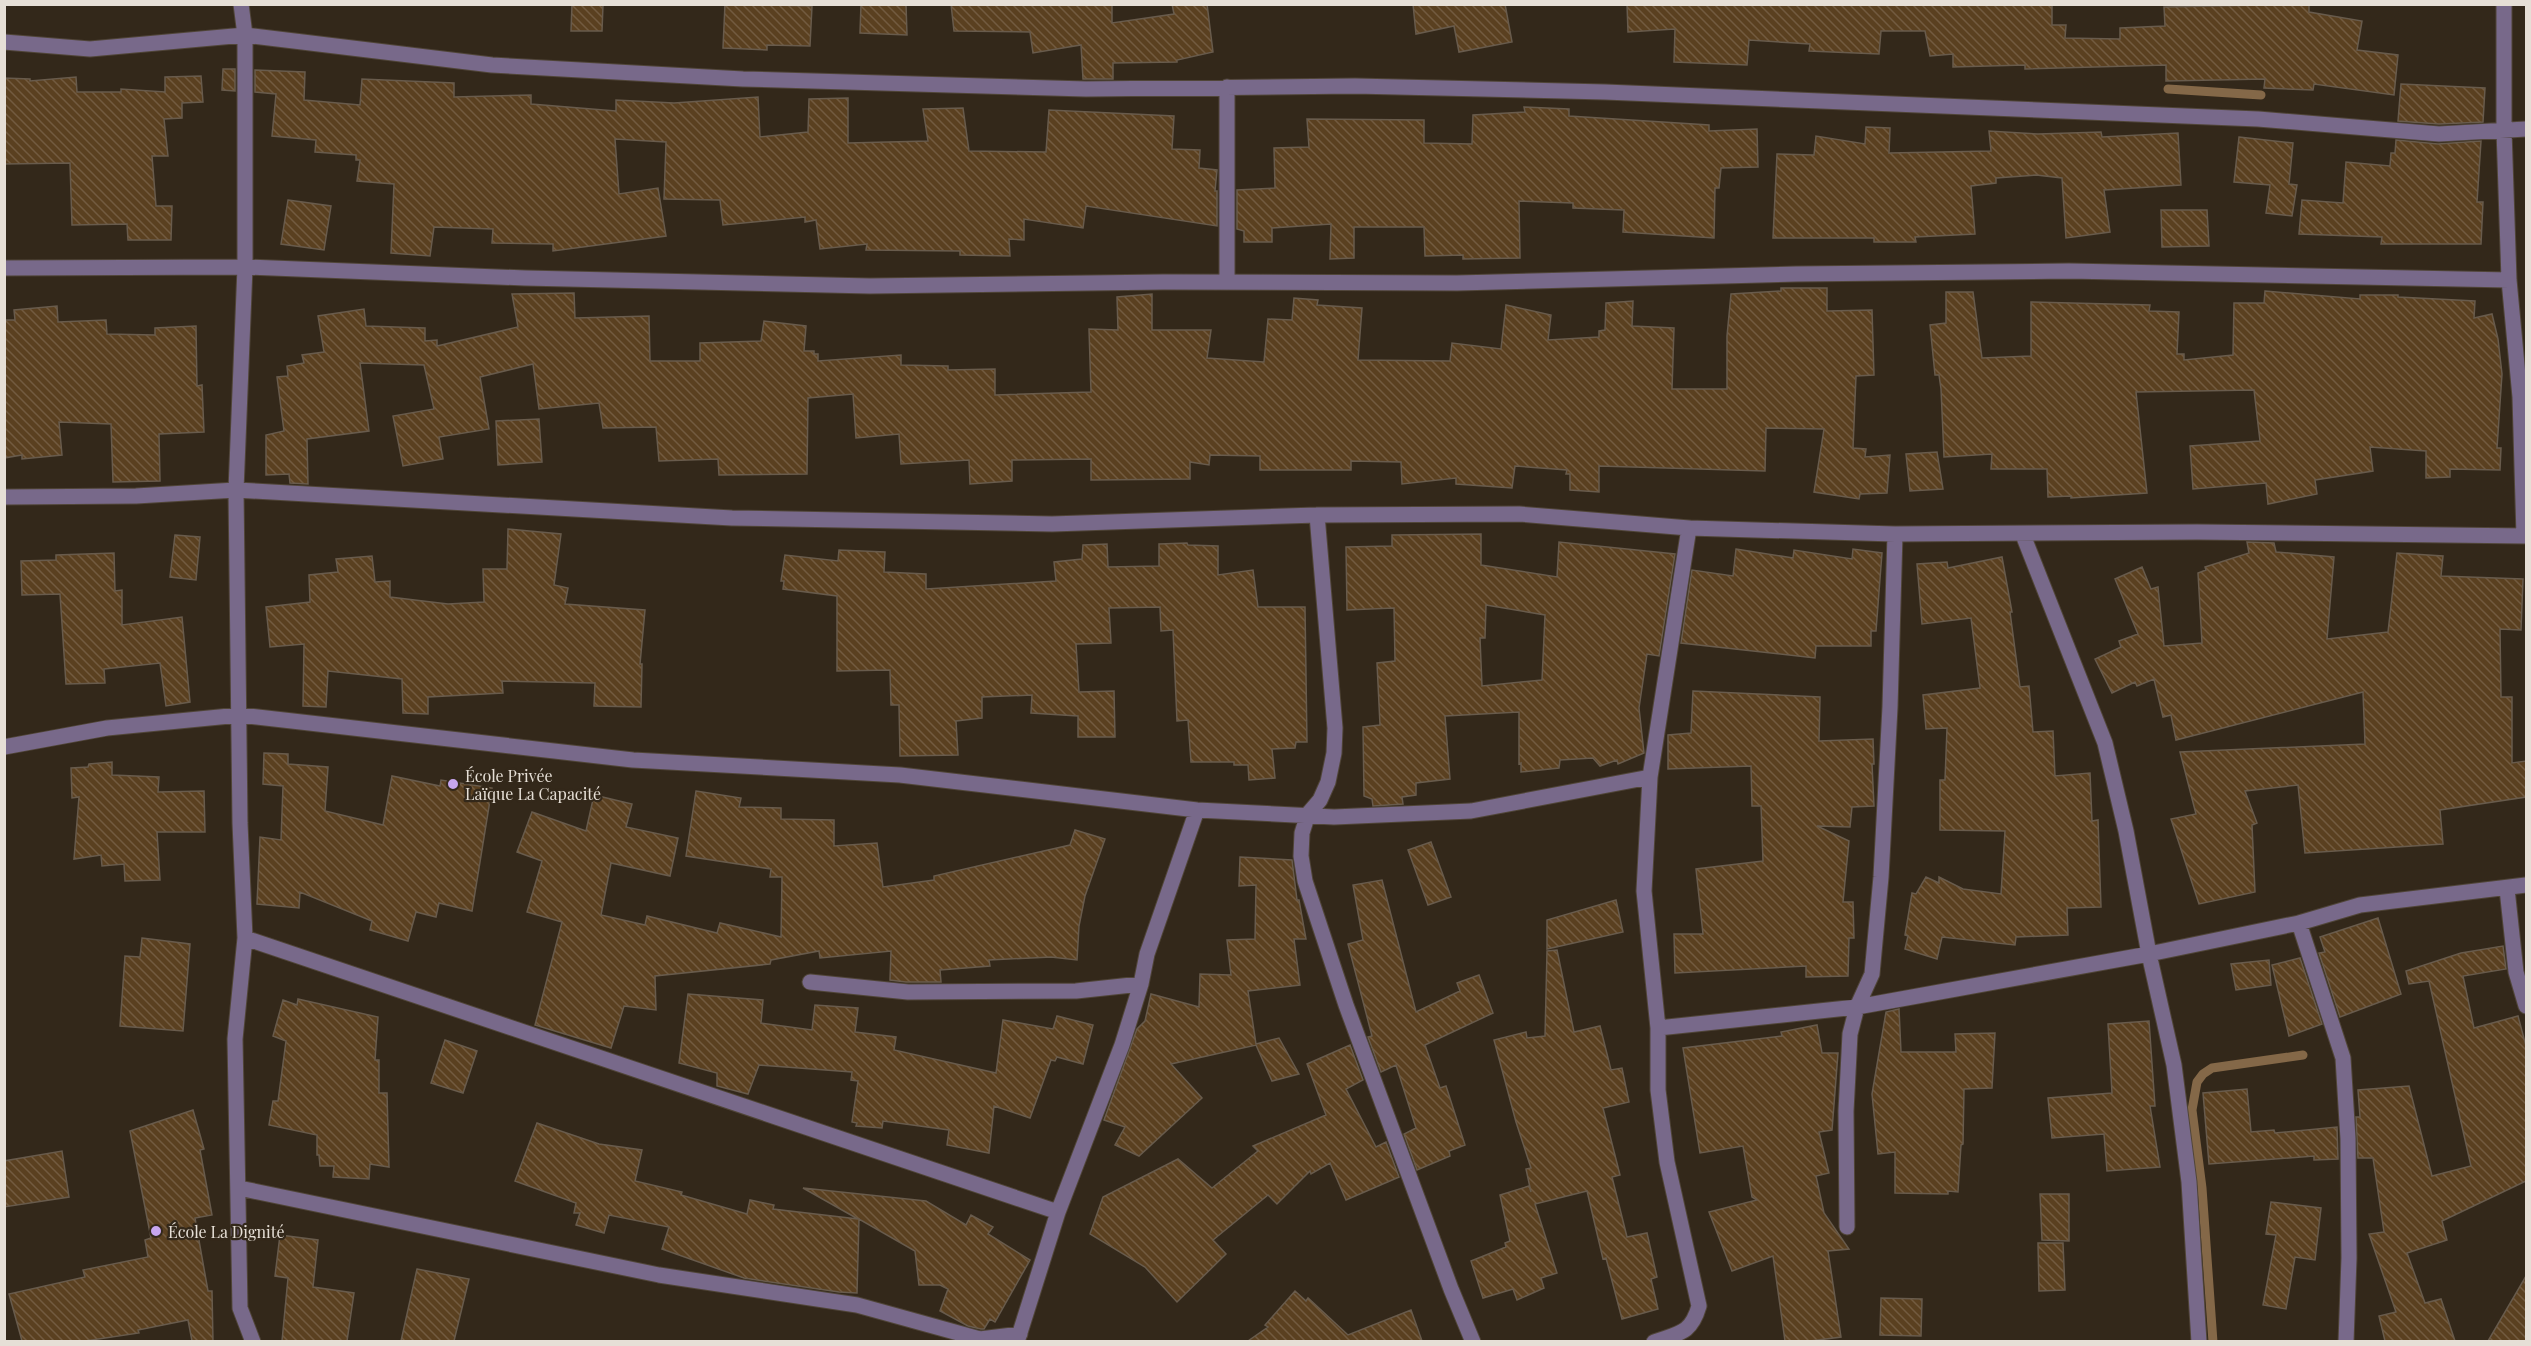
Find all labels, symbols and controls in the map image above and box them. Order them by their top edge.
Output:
place label: École Privée Laïque La Capacité [465,765,601,804]
marker: École Privée Laïque La Capacité [446,777,460,791]
place label: École La Dignité [168,1221,285,1242]
marker: École La Dignité [149,1224,163,1238]

